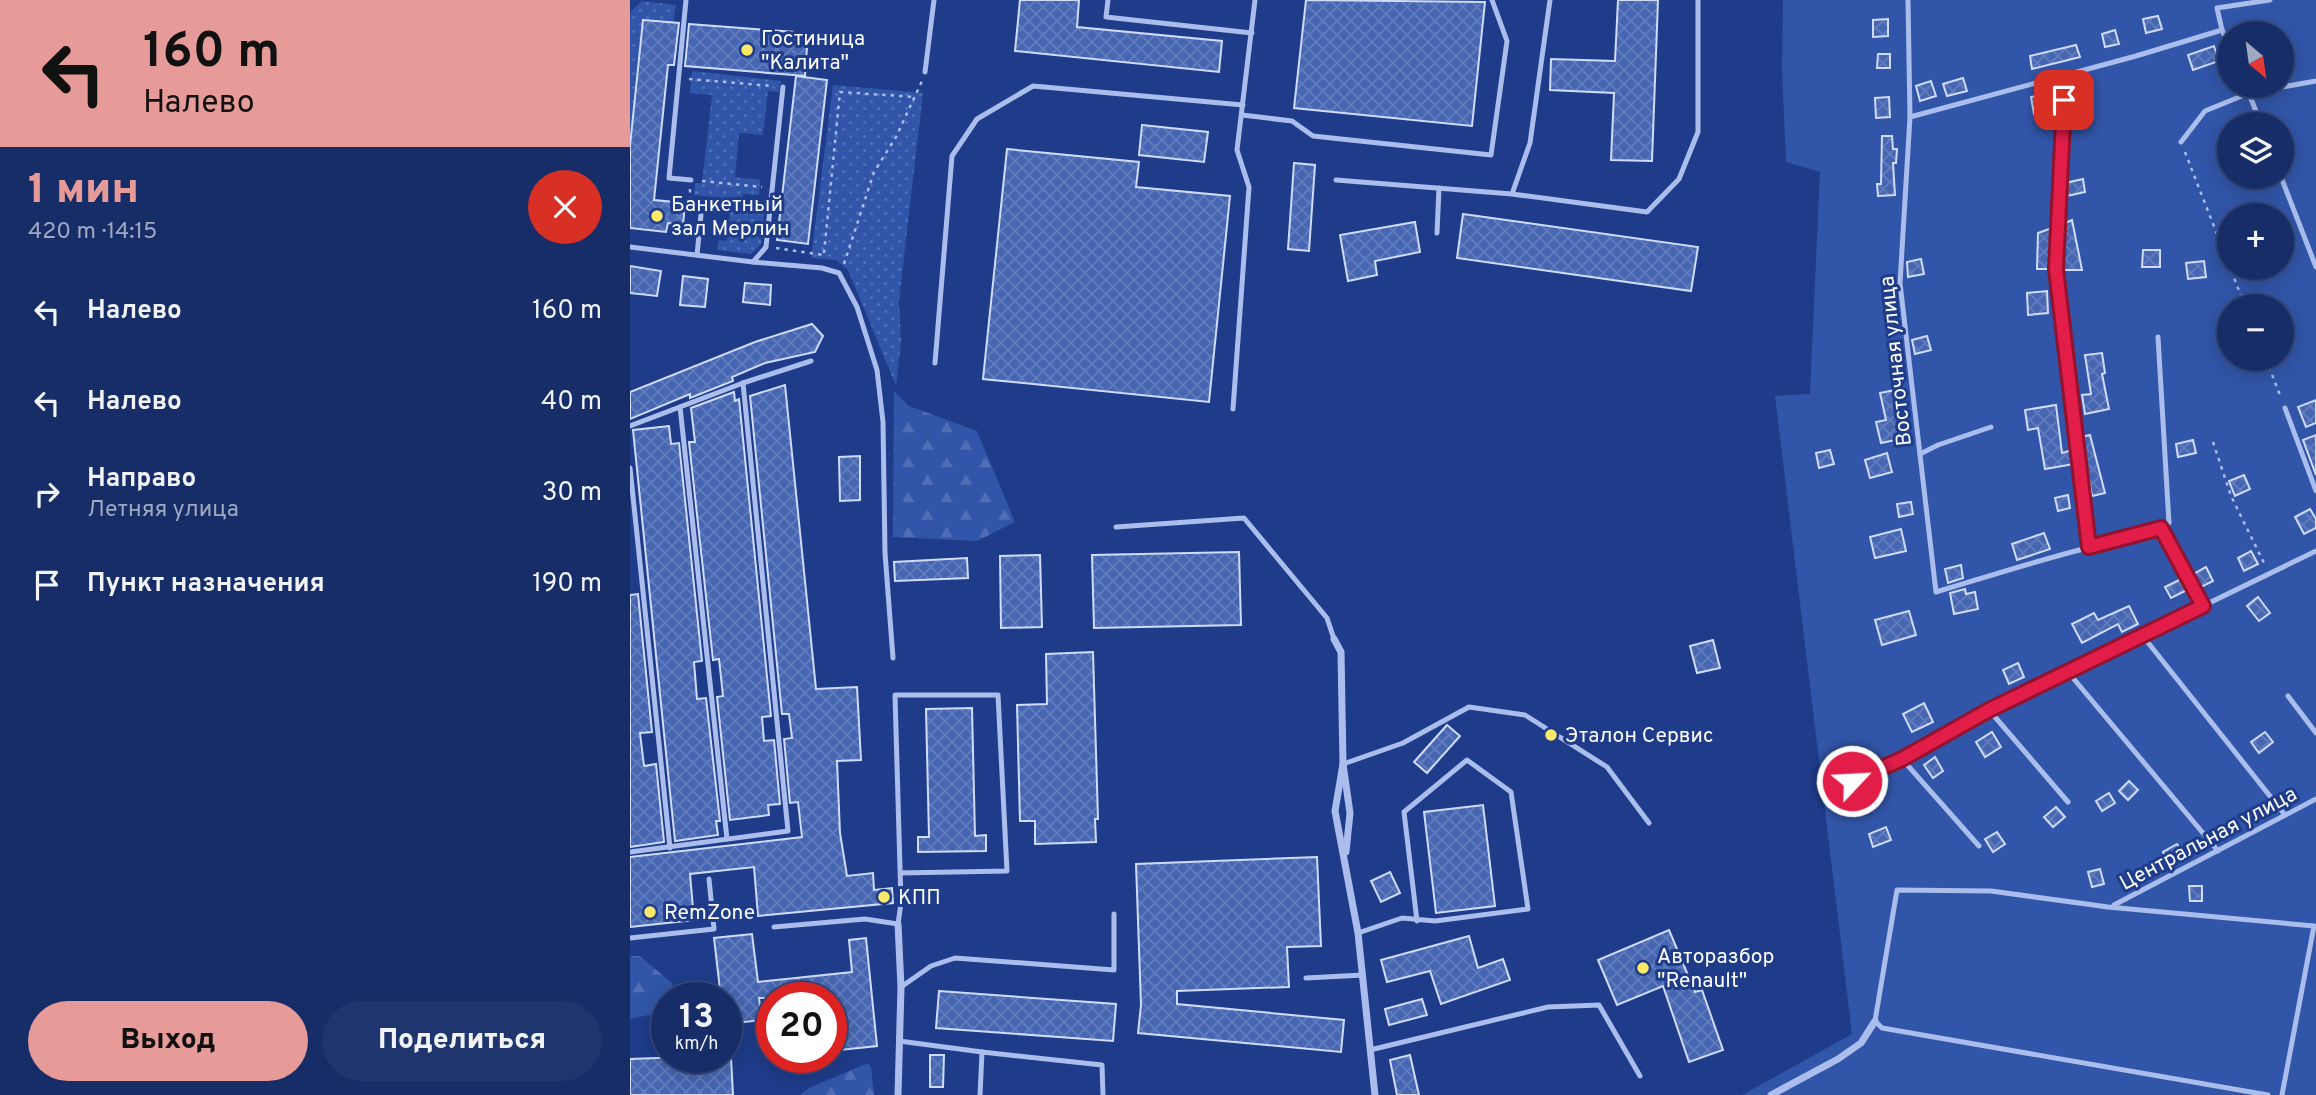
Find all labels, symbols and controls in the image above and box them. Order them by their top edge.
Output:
north arrow [2217,21,2294,98]
map controls [2217,21,2294,371]
text: 160 m [143,23,280,85]
place label: Гостиница "Калита" [761,26,865,77]
icon: left [28,28,119,119]
marker: Гостиница "Калита" [739,42,755,58]
pin [2034,70,2094,130]
icon: arrive [2045,81,2083,119]
text: Налево [143,84,255,124]
button: layers [2217,112,2294,189]
text: 1 мин [28,165,139,218]
button: close [528,170,602,244]
place label: Банкетный зал Мерлин [671,192,789,243]
button: + [2217,203,2294,280]
marker: Банкетный зал Мерлин [649,208,665,224]
text: 420 m · 14:15 [28,218,157,247]
street label: Восточная улица [1874,274,1919,447]
icon: left [28,293,66,331]
button: − [2217,294,2294,371]
text: Налево [87,295,182,328]
text: 160 m [532,295,602,328]
icon: left [28,384,66,422]
text: Налево [87,386,182,419]
text: 40 m [541,386,602,419]
text: Направо [87,463,196,496]
icon: right [28,475,66,513]
text: 30 m [542,477,602,510]
text: Летняя улица [87,496,239,525]
icon: arrive [28,566,66,604]
text: Пункт назначения [87,568,325,601]
text: 190 m [532,568,602,601]
place label: Эталон Сервис [1565,723,1714,750]
marker: Эталон Сервис [1543,727,1559,743]
position arrow [1815,744,1889,818]
street label: Центральная улица [2115,781,2302,897]
place label: КПП [898,885,941,912]
marker: КПП [876,889,892,905]
place label: RemZone [664,900,755,927]
marker: RemZone [642,904,658,920]
place label: Авторазбор "Renault" [1657,944,1774,995]
marker: Авторазбор "Renault" [1635,960,1651,976]
speed limit sign: 20 [756,982,847,1073]
text: 13 [679,996,714,1040]
button: Выход [28,1001,308,1081]
button: Поделиться [322,1001,602,1081]
text: km/h [675,1033,718,1056]

